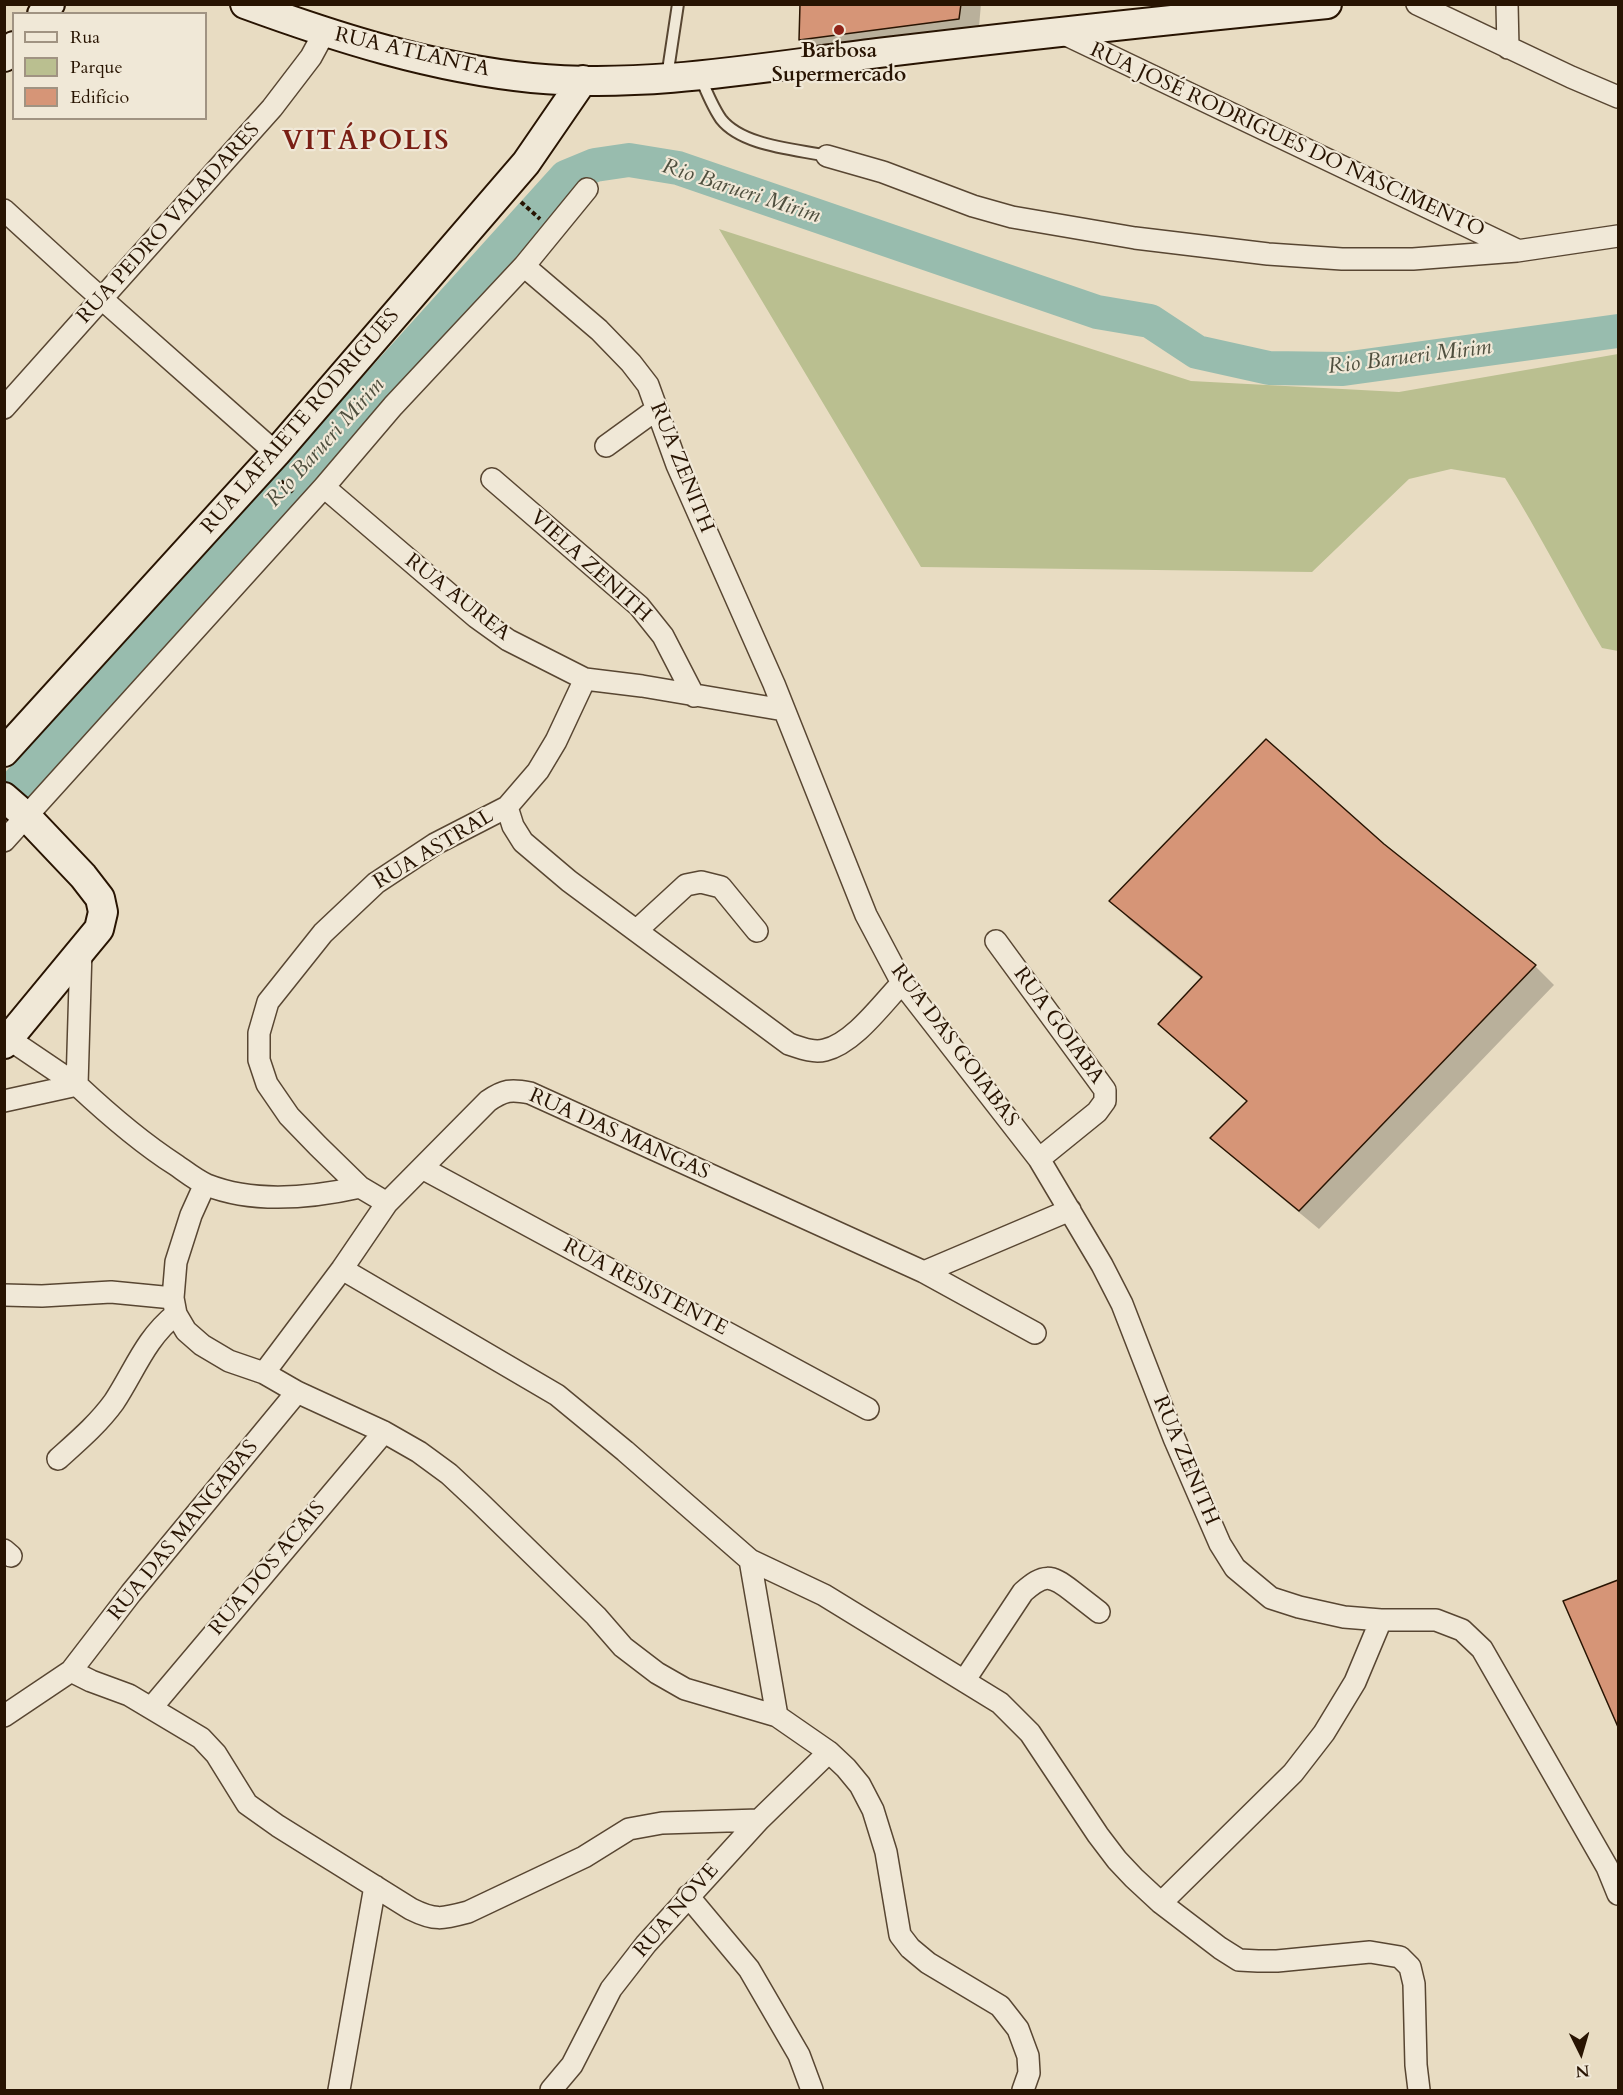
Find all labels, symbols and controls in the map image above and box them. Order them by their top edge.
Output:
legend [12,12,207,120]
street label: RUA ATLANTA [332,23,492,83]
marker: Barbosa Supermercado [832,23,846,37]
text: Rua [70,25,100,50]
street label: RUA JOSÉ RODRIGUES DO NASCIMENTO [1086,38,1488,244]
place label: Barbosa Supermercado [772,39,906,89]
text: Parque [70,55,123,80]
text: Edifício [70,85,129,110]
street label: RUA PEDRO VALADARES [72,119,266,329]
district label: VITÁPOLIS [282,127,450,159]
water label: Rio Barueri Mirim [659,154,823,230]
street label: RUA LAFAIETE RODRIGUES [196,304,406,540]
water label: Rio Barueri Mirim [1327,335,1493,381]
water label: Rio Barueri Mirim [261,373,391,513]
street label: RUA ZENITH [643,399,719,537]
street label: VIELA ZENITH [524,506,656,628]
street label: RUA AUREA [399,549,515,647]
street label: RUA ASTRAL [370,804,498,896]
street label: RUA DAS GOIABAS [885,960,1023,1132]
street label: RUA GOIABA [1007,963,1109,1089]
street label: RUA DAS MANGAS [525,1084,713,1186]
street label: RUA RESISTENTE [558,1234,732,1342]
street label: RUA ZENITH [1146,1392,1224,1530]
street label: RUA DAS MANGABAS [104,1436,264,1626]
street label: RUA DOS ACAIS [205,1497,331,1641]
street label: RUA NOVE [629,1859,725,1963]
north arrow [1551,2023,1611,2083]
text: N [1575,2059,1590,2082]

